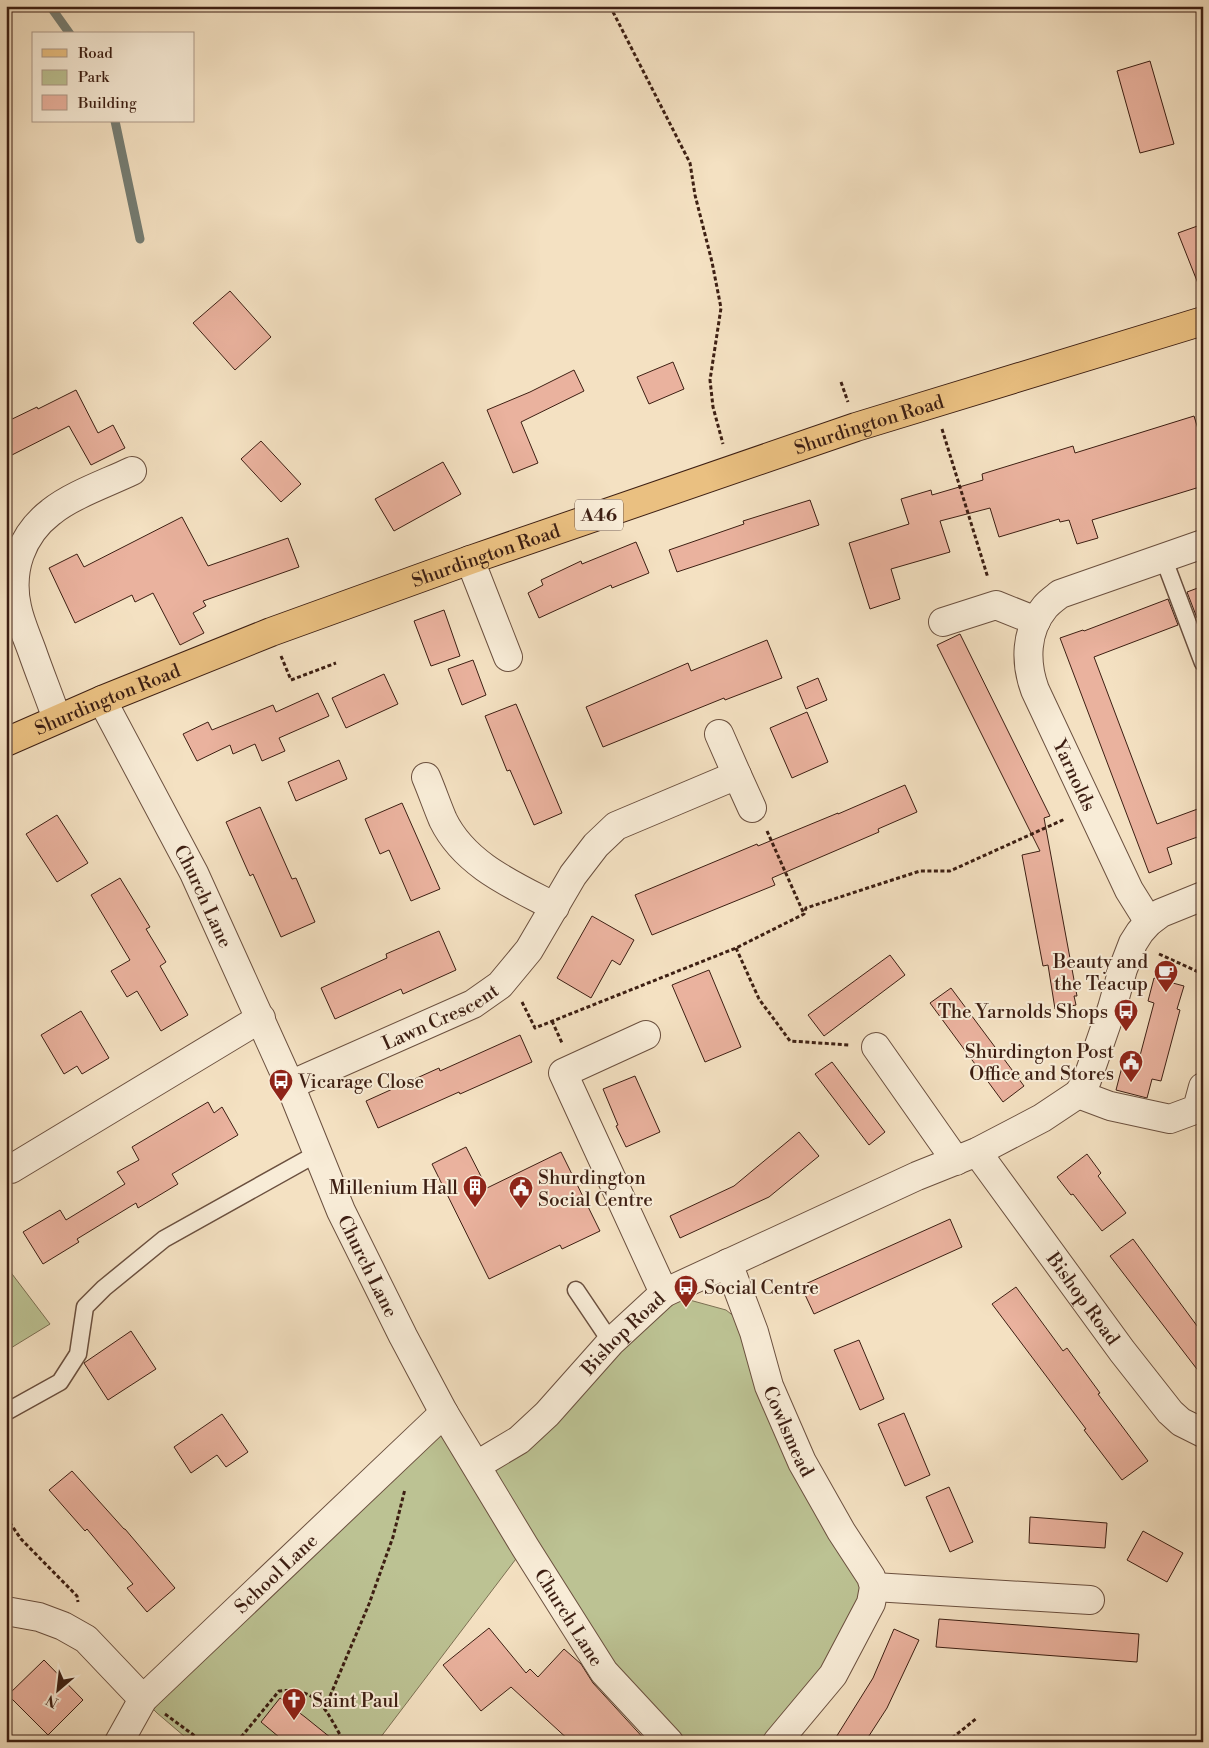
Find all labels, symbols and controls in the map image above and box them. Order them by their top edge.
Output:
legend [32,32,195,122]
text: Road [78,44,113,63]
text: Park [78,68,110,87]
text: Building [77,94,137,113]
street label: Shurdington Road [791,390,947,460]
road number: A46 [575,500,623,530]
street label: Shurdington Road [408,519,564,593]
street label: Shurdington Road [31,659,184,741]
street label: Yarnolds [1047,735,1101,815]
street label: Church Lane [168,841,237,952]
place label: Beauty and the Teacup [1052,950,1148,996]
cafe icon: Beauty and the Teacup [1153,959,1179,993]
street label: Lawn Crescent [378,979,504,1056]
bus stop icon: The Yarnolds Shops [1113,998,1139,1032]
place label: The Yarnolds Shops [938,1000,1108,1024]
place label: Shurdington Post Office and Stores [965,1040,1114,1086]
public building icon: Shurdington Post Office and Stores [1118,1049,1144,1083]
bus stop icon: Vicarage Close [268,1068,294,1102]
place label: Vicarage Close [297,1070,424,1094]
place label: Shurdington Social Centre [538,1166,653,1212]
building icon: Millenium Hall [462,1174,488,1208]
public building icon: Shurdington Social Centre [508,1175,534,1209]
place label: Millenium Hall [329,1176,458,1200]
street label: Church Lane [332,1211,403,1322]
street label: Bishop Road [1040,1247,1125,1350]
bus stop icon: Social Centre [673,1274,699,1308]
place label: Social Centre [704,1276,819,1300]
street label: Bishop Road [576,1287,671,1381]
street label: Cowlsmead [757,1382,819,1482]
street label: School Lane [230,1529,323,1619]
street label: Church Lane [529,1564,608,1671]
north arrow [32,1666,82,1716]
church icon: Saint Paul [281,1687,307,1721]
place label: Saint Paul [312,1689,399,1713]
text: N [43,1690,61,1711]

